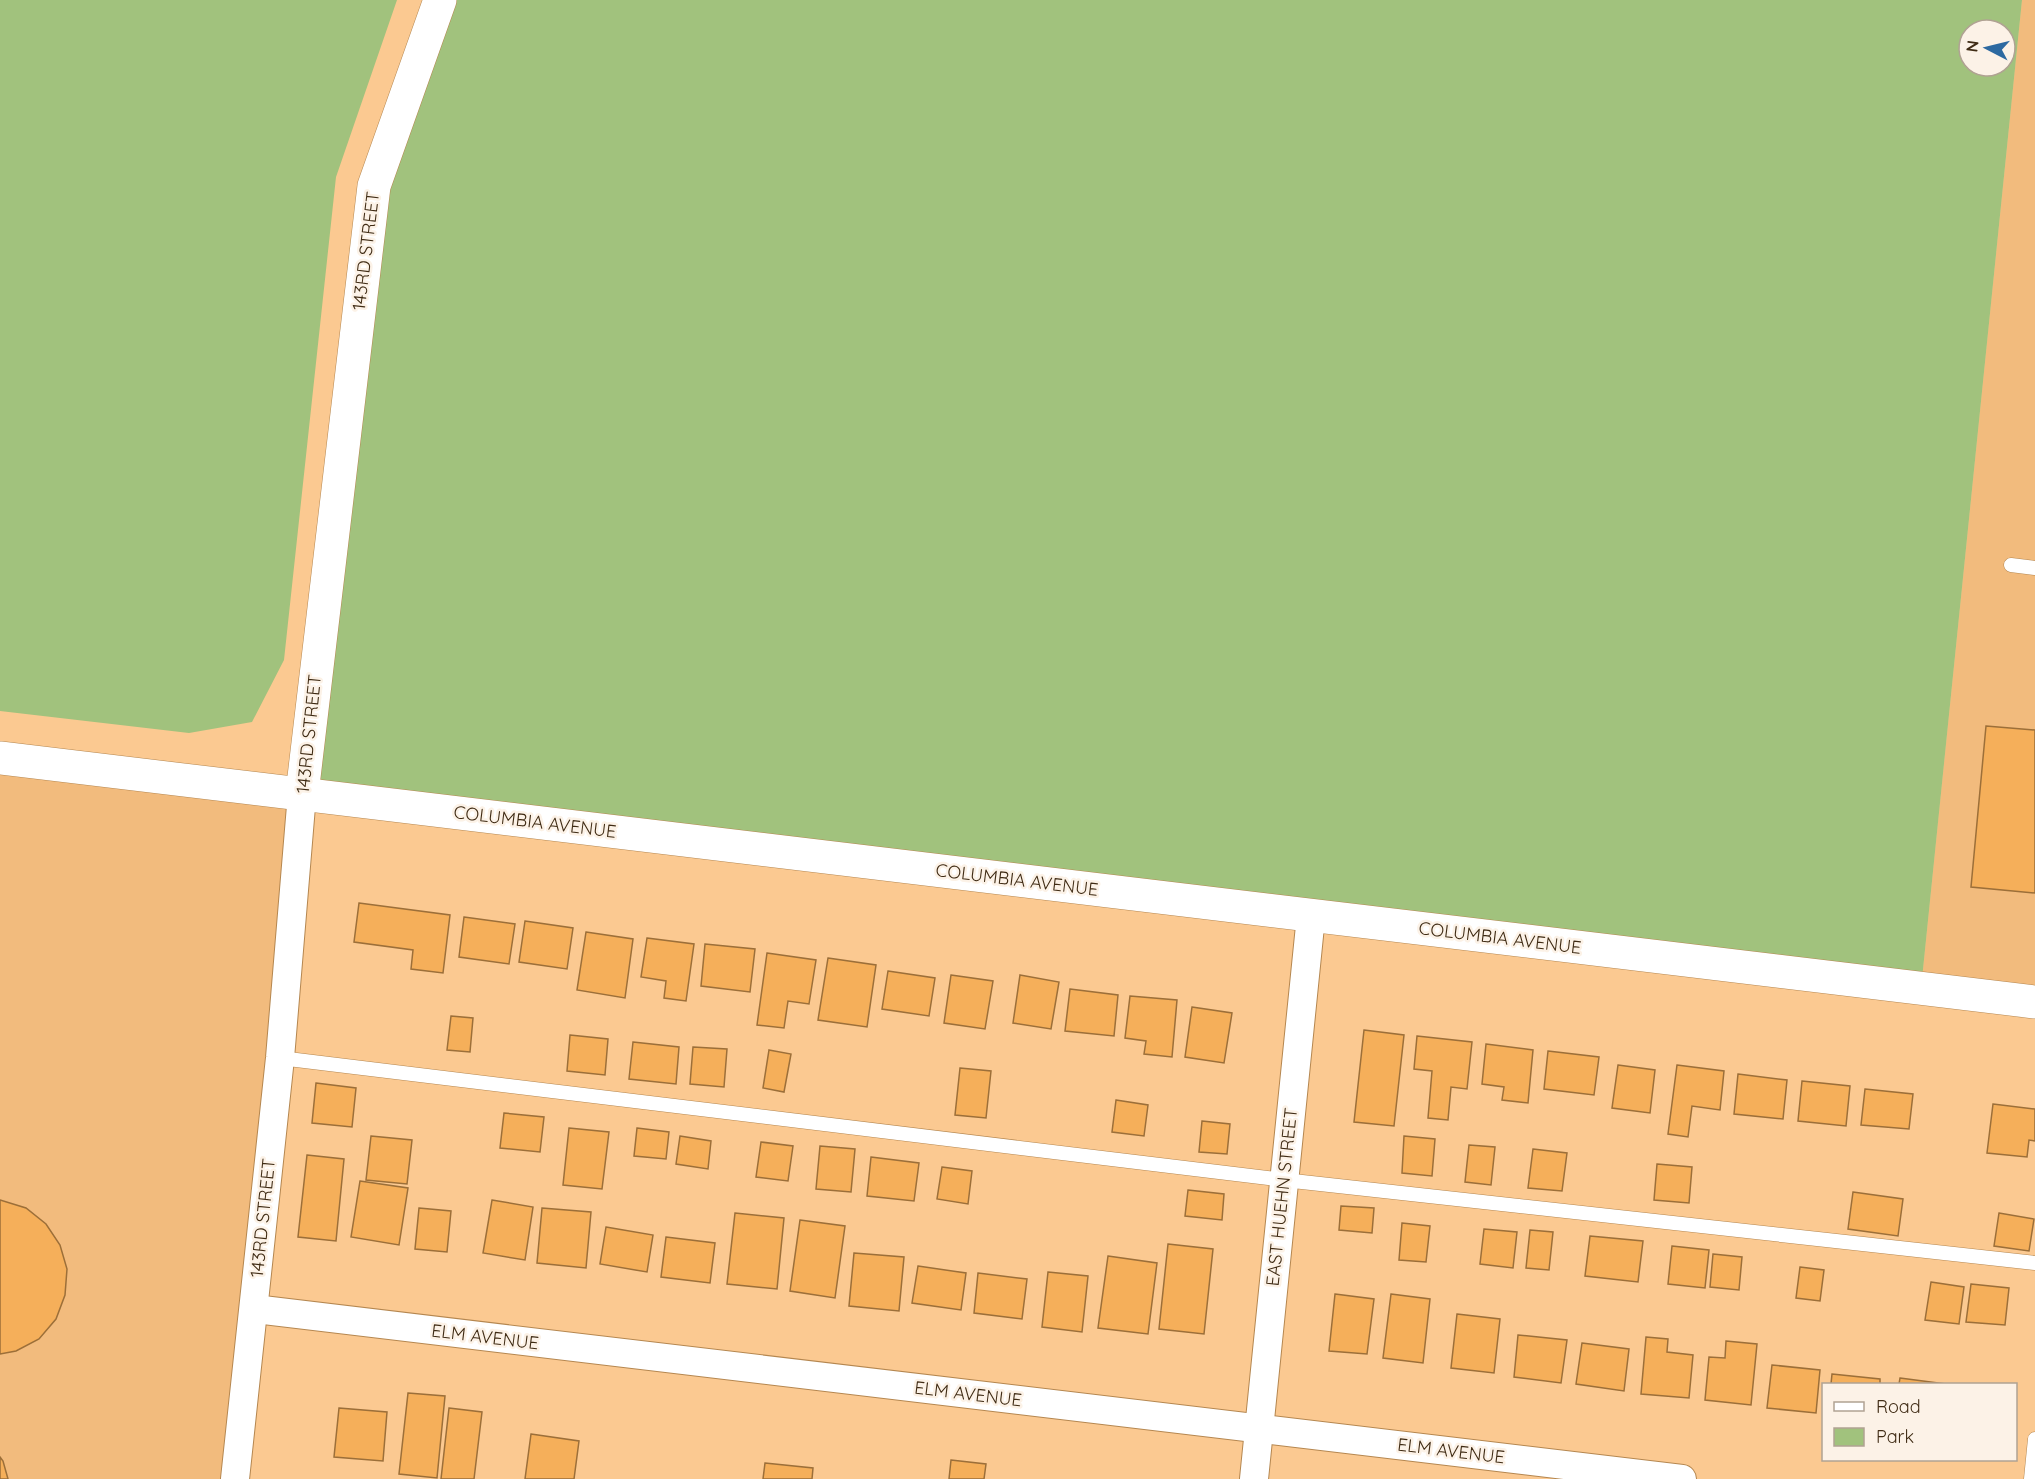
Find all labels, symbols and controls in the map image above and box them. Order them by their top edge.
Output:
north arrow [1957,18,2017,78]
text: N [1961,39,1983,53]
street label: 143RD STREET [347,190,384,312]
street label: 143RD STREET [291,673,326,795]
street label: COLUMBIA AVENUE [452,800,618,843]
street label: COLUMBIA AVENUE [934,858,1100,901]
street label: COLUMBIA AVENUE [1417,916,1583,959]
street label: EAST HUEHN STREET [1261,1107,1302,1287]
street label: 143RD STREET [245,1157,280,1279]
street label: ELM AVENUE [430,1319,540,1354]
street label: ELM AVENUE [913,1376,1023,1411]
legend [1822,1383,2017,1461]
text: Road [1876,1395,1921,1418]
text: Park [1876,1425,1914,1448]
street label: ELM AVENUE [1396,1433,1506,1468]

